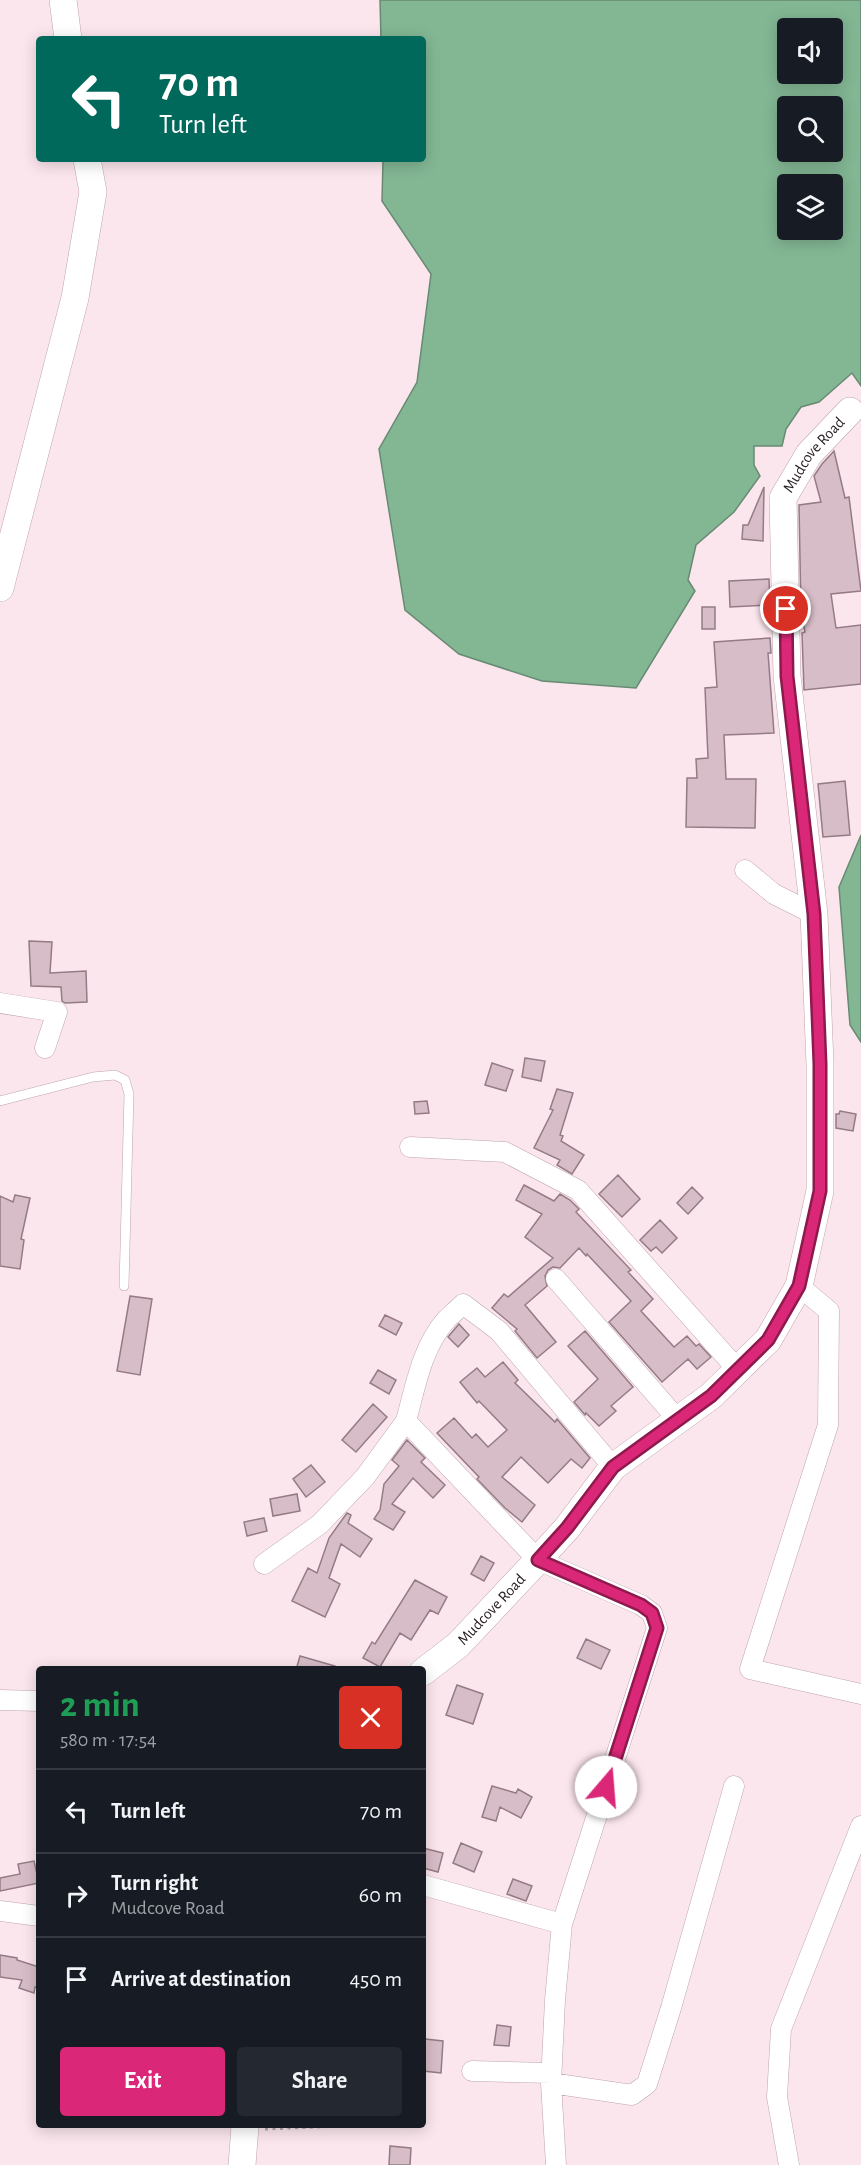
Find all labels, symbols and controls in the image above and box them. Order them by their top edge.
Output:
map controls [777,18,843,240]
button: sound [777,18,843,84]
icon: left [60,60,138,138]
text: 70 m [159,62,239,104]
button: search [777,96,843,162]
text: Turn left [159,111,247,138]
button: layers [777,174,843,240]
street label: Mudcove Road [780,414,848,495]
pin [760,583,811,634]
icon: arrive [769,592,802,625]
street label: Mudcove Road [454,1571,528,1648]
button: close [339,1686,402,1749]
text: 2 min [60,1687,140,1723]
text: 580 m · 17:54 [60,1730,157,1750]
position arrow [574,1755,638,1819]
icon: left [60,1795,93,1828]
text: Turn left [111,1800,185,1822]
text: 70 m [360,1800,402,1822]
text: Turn right [111,1872,198,1894]
icon: right [60,1879,93,1912]
text: 60 m [359,1884,402,1906]
text: Mudcove Road [111,1898,225,1918]
icon: arrive [60,1963,93,1996]
text: Arrive at destination [111,1968,291,1990]
text: 450 m [349,1968,402,1990]
button: Exit [60,2047,225,2116]
button: Share [237,2047,402,2116]

